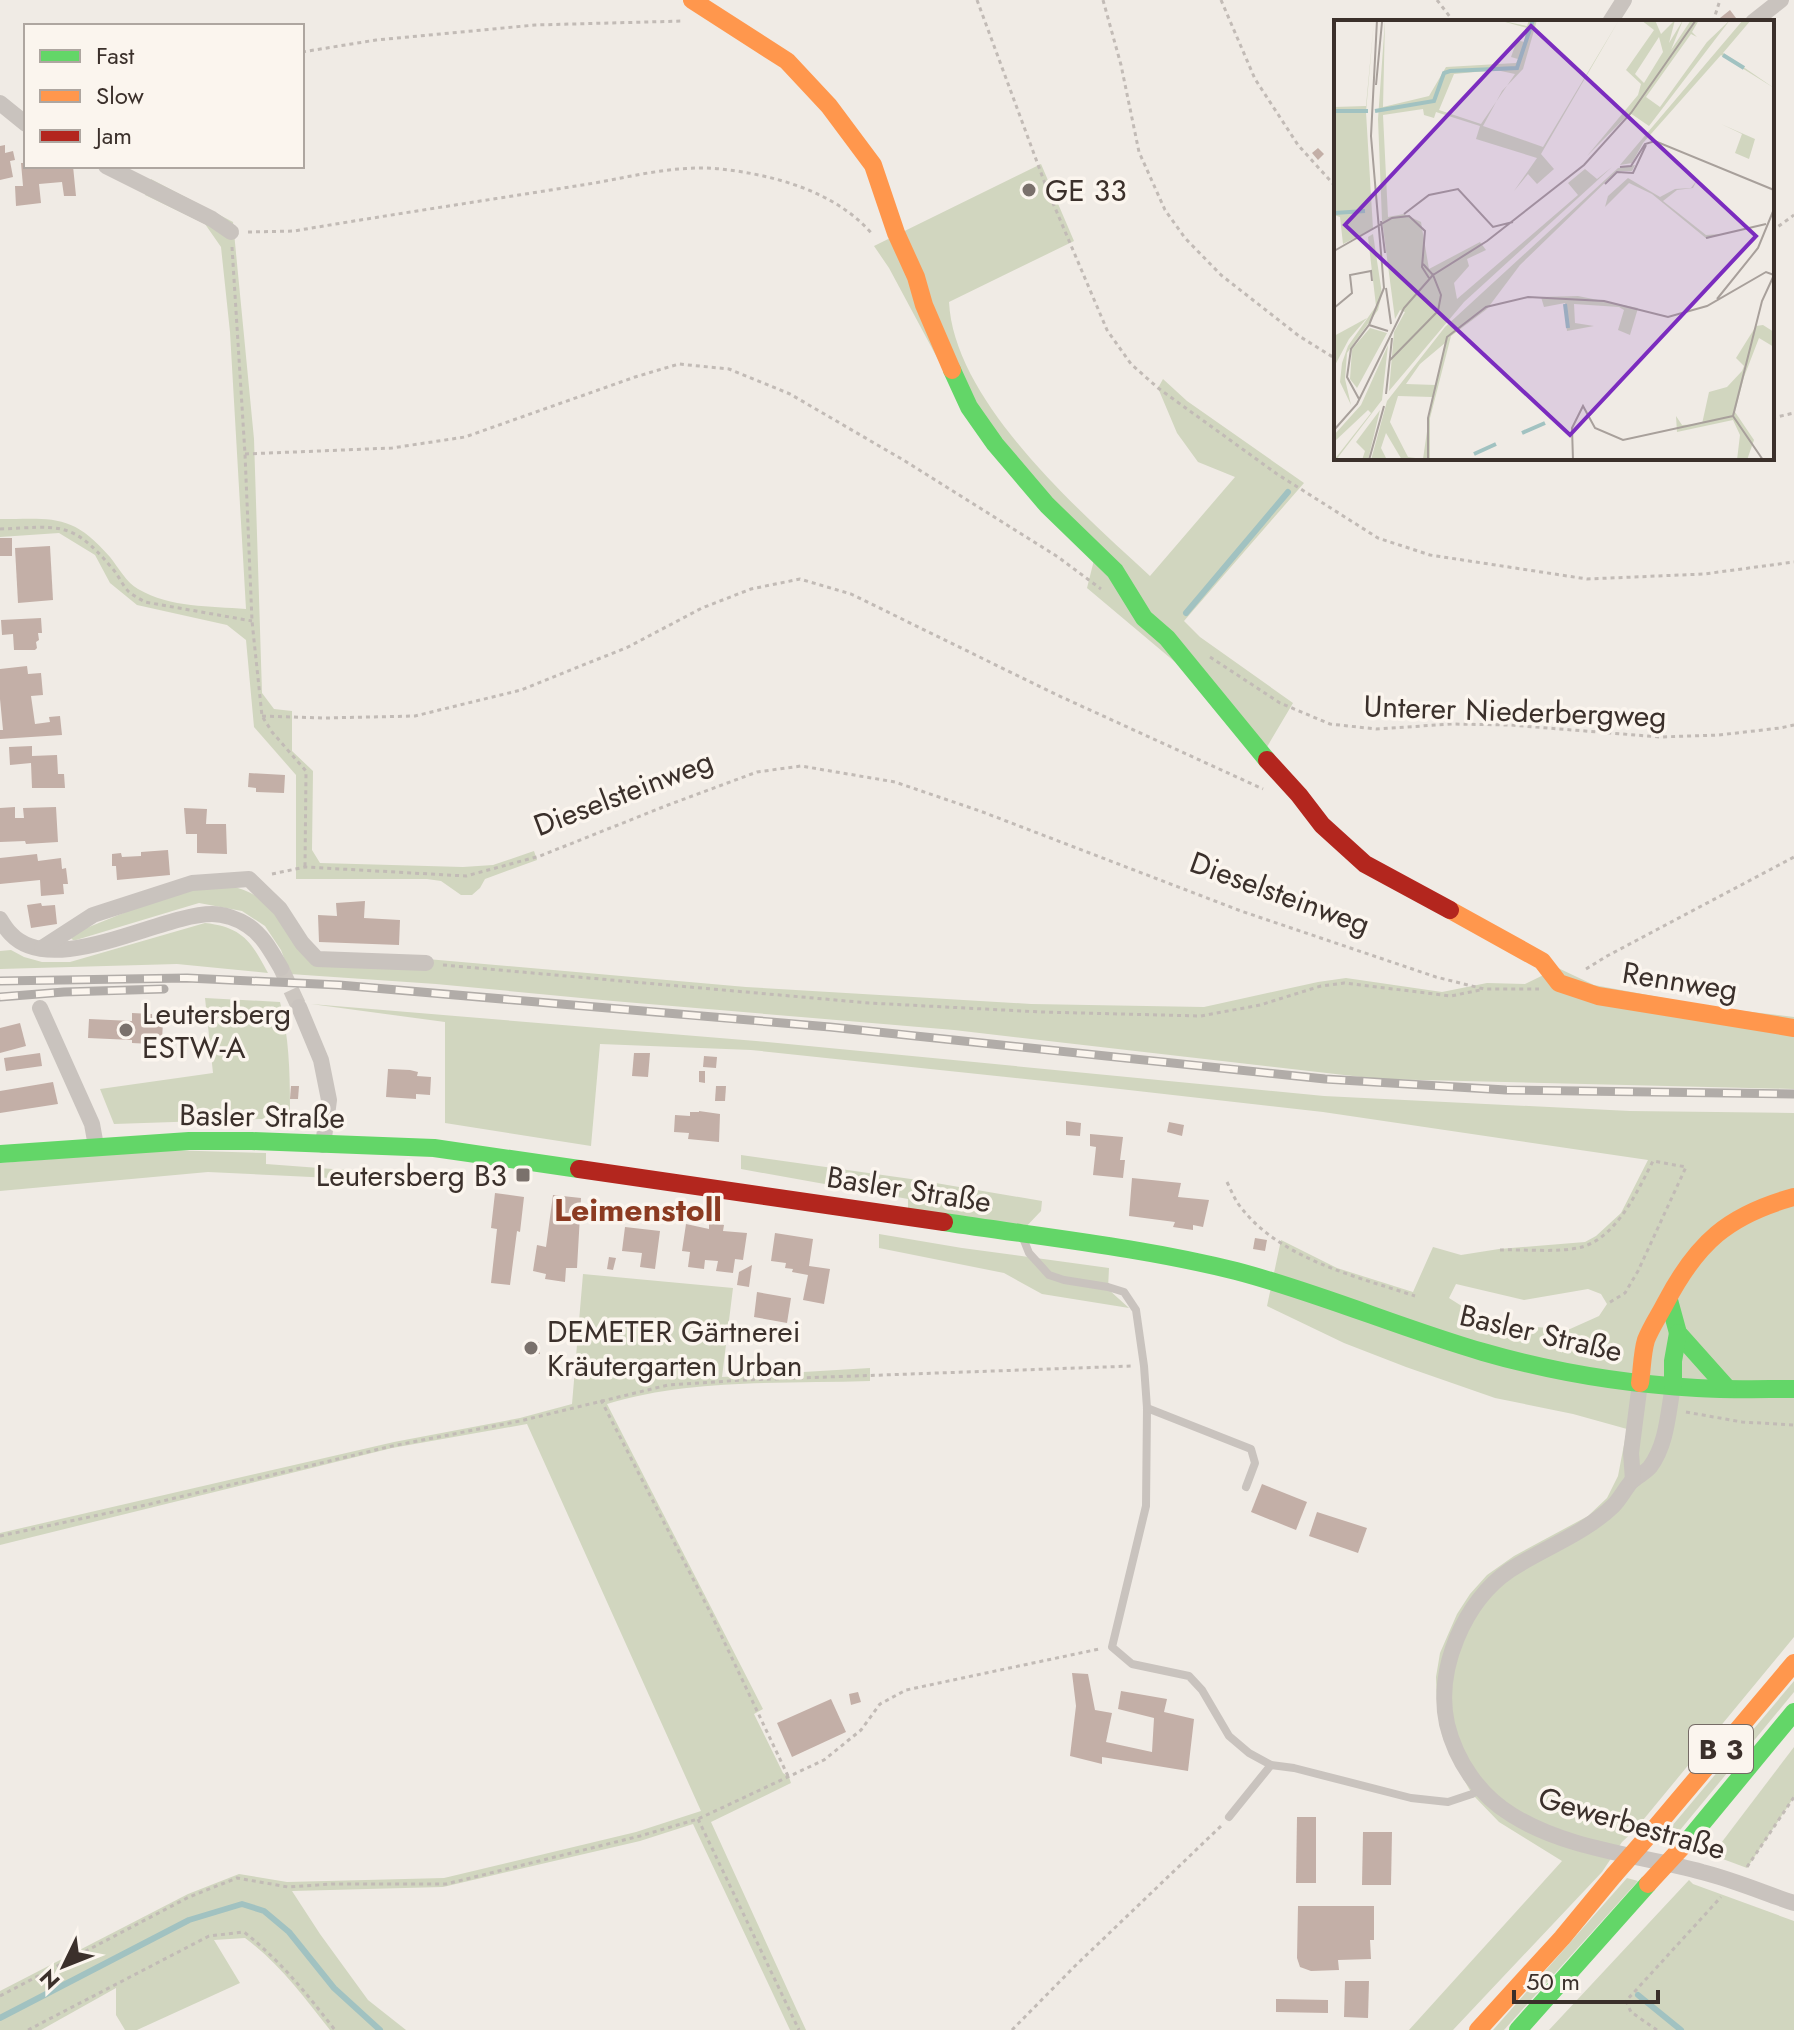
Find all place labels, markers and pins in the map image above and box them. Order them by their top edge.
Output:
place label: GE 33 [1045,169,1127,212]
marker: GE 33 [1020,181,1038,199]
place label: Leutersberg ESTW-A [142,992,291,1069]
marker: Leutersberg ESTW-A [117,1021,135,1039]
place label: Leutersberg B3 [316,1154,507,1197]
marker: Leutersberg B3 [514,1166,532,1184]
place label: DEMETER Gärtnerei Kräutergarten Urban [547,1310,803,1387]
marker: DEMETER Gärtnerei Kräutergarten Urban [522,1339,540,1357]

